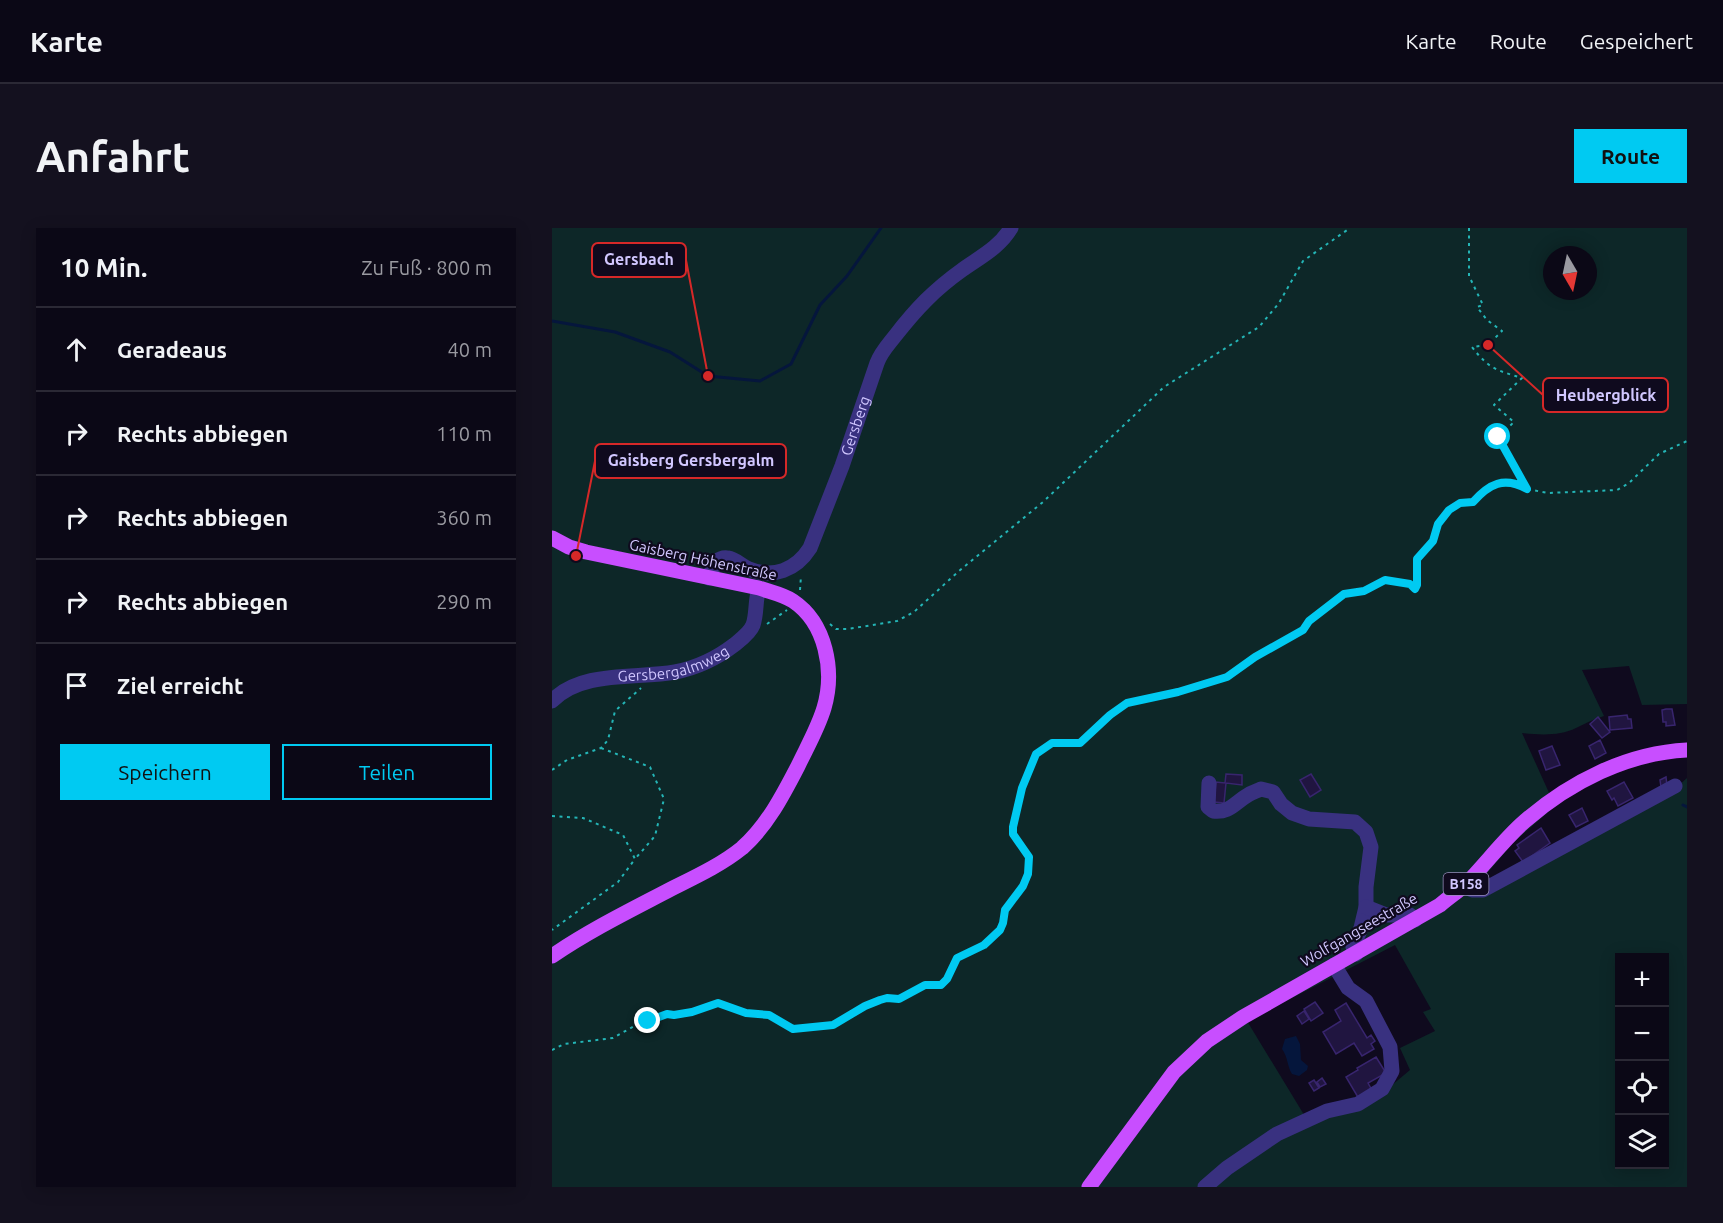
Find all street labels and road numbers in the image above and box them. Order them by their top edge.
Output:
street label: Gersberg [837,394,873,458]
street label: Gaisberg Höhenstraße [628,536,778,583]
street label: Gersbergalmweg [617,642,732,685]
road number: B158 [1444,873,1488,895]
street label: Wolfgangseestraße [1297,889,1420,970]

